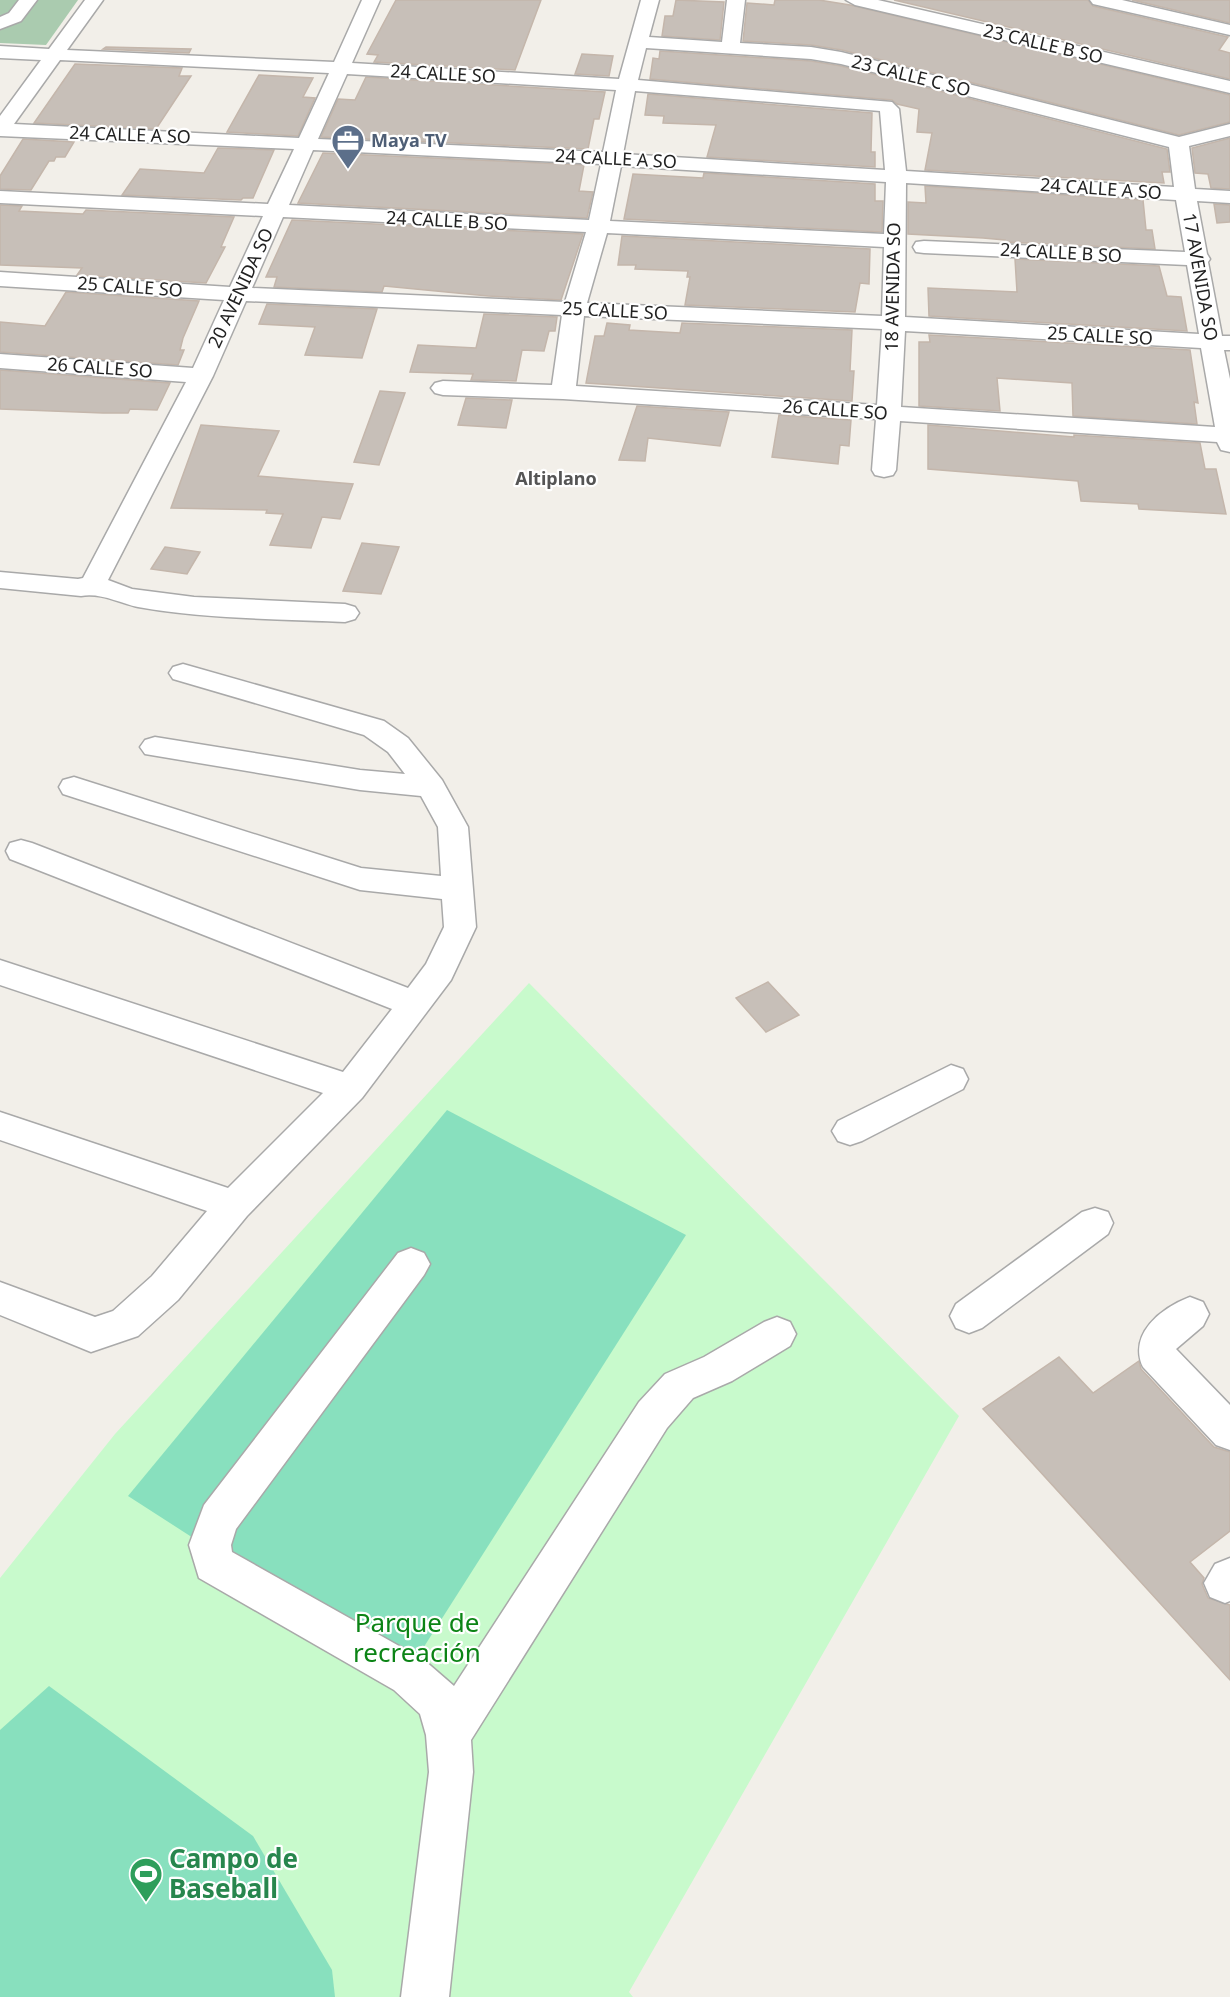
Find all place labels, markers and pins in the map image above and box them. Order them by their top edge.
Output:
office icon: Maya TV [330,123,366,170]
place label: Maya TV [371,128,447,152]
place label: Campo de Baseball [169,1840,298,1906]
sports icon: Campo de Baseball [128,1856,164,1903]

